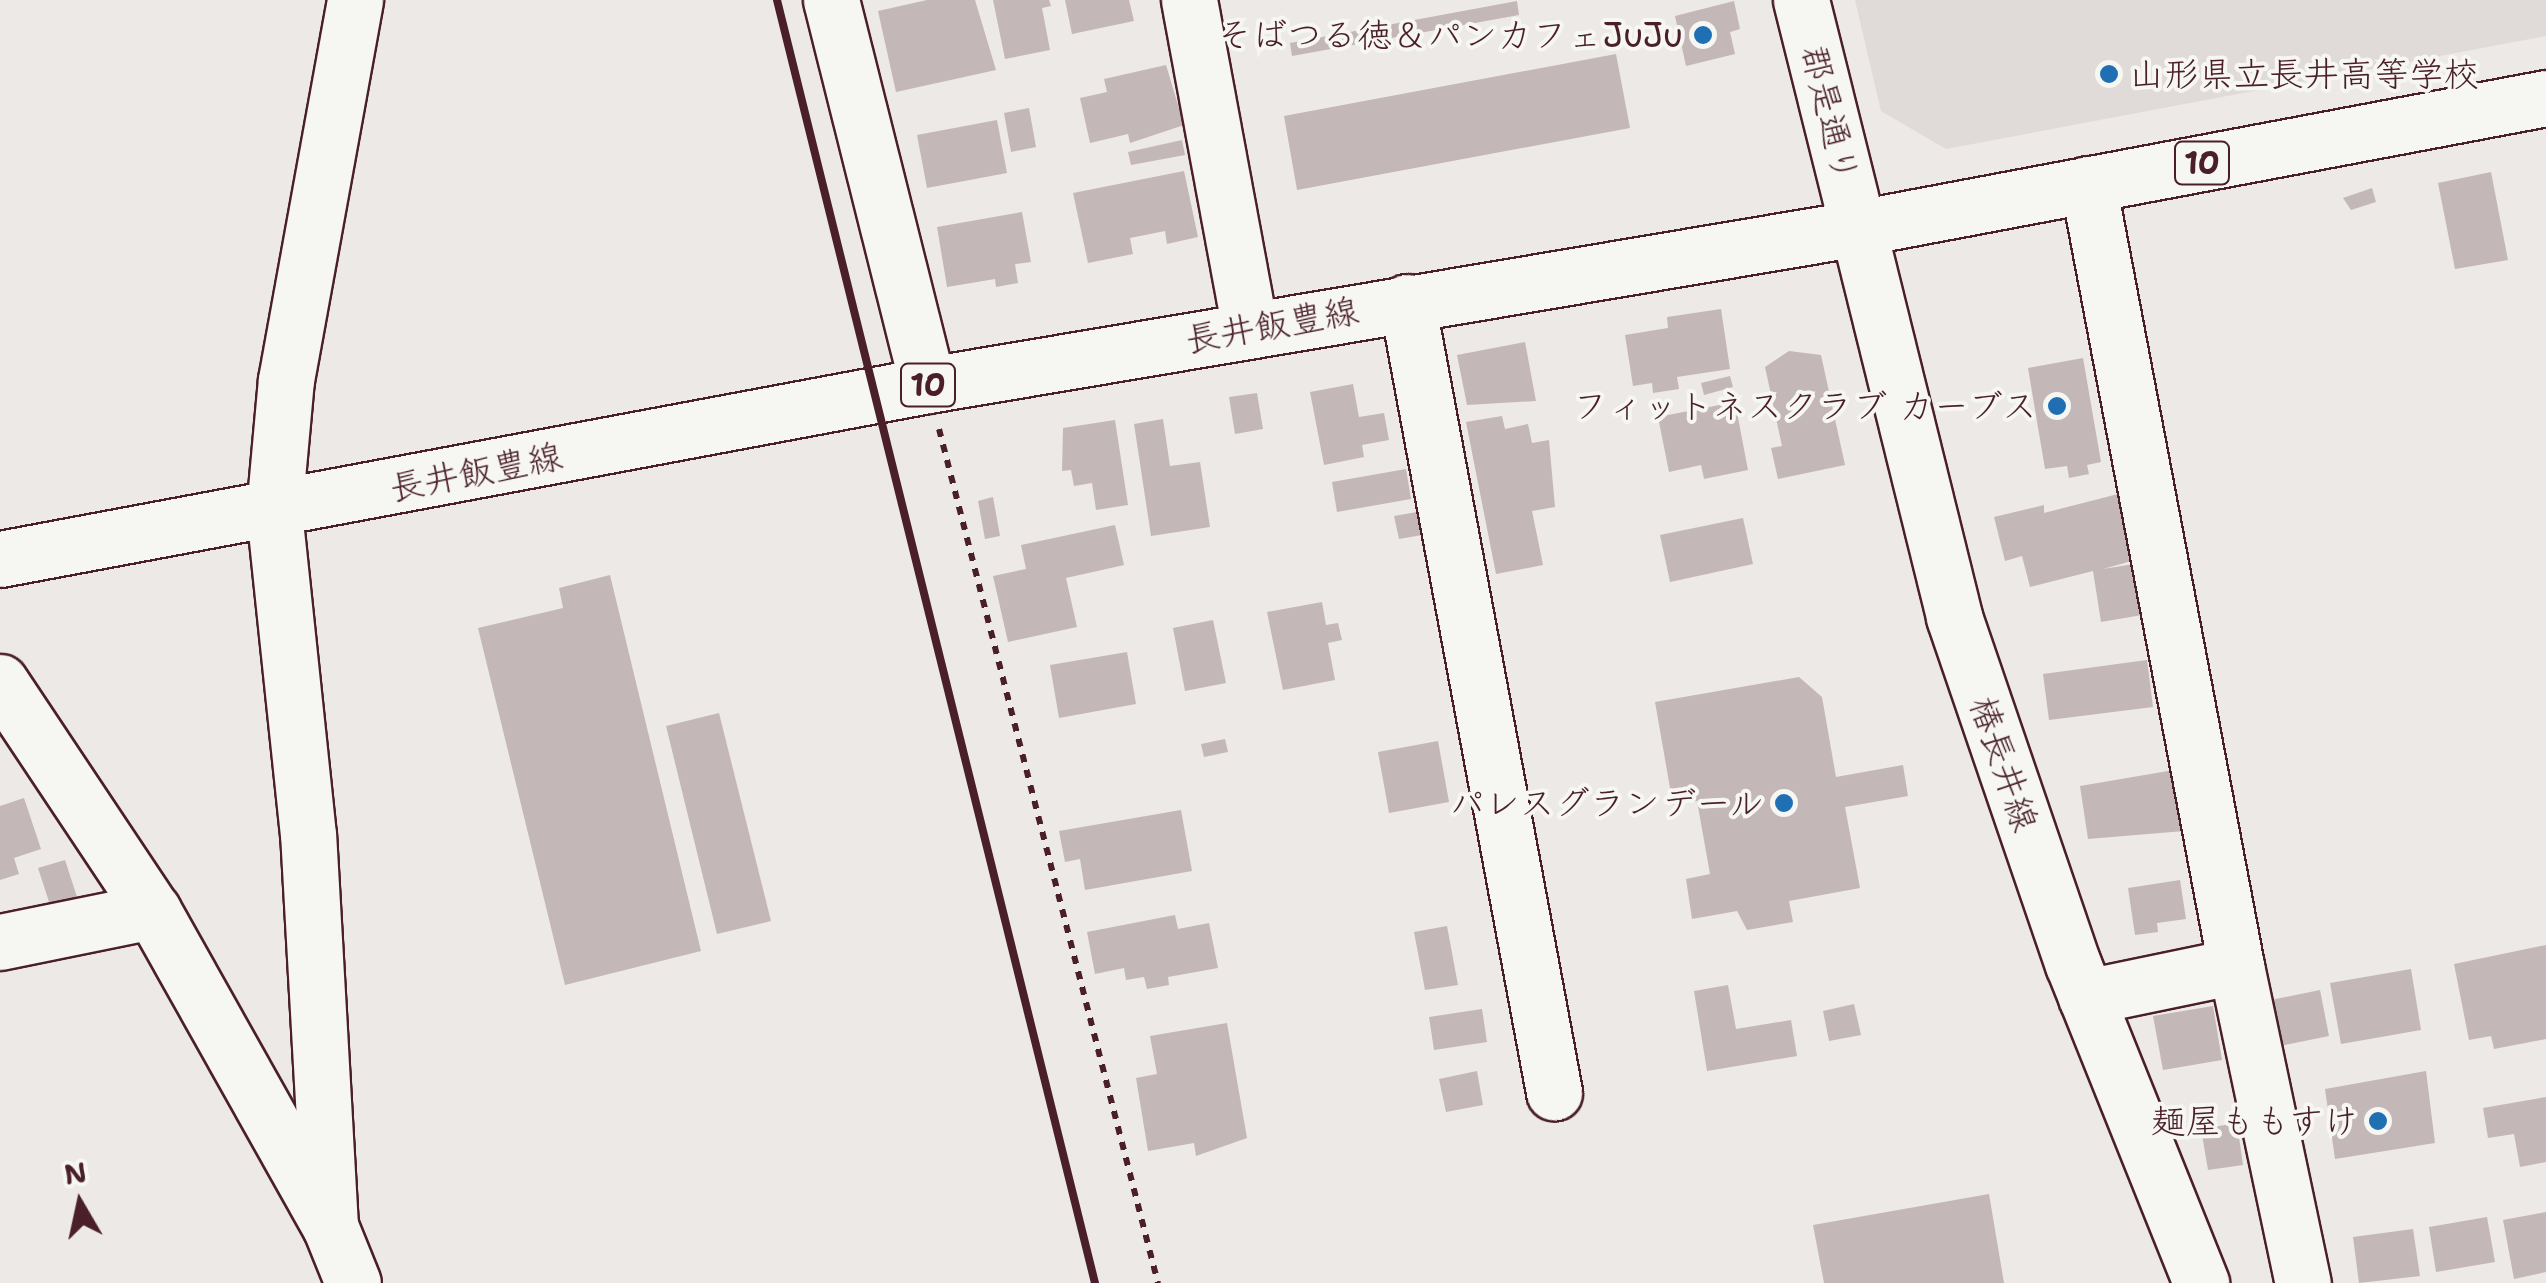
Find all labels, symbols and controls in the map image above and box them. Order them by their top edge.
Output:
place label: そばつる徳＆パンカフェJuJu [1217,14,1683,56]
marker: そばつる徳＆パンカフェJuJu [1692,24,1714,46]
street label: 郡是通り [1793,41,1867,187]
place label: 山形県立長井高等学校 [2129,53,2479,95]
marker: 山形県立長井高等学校 [2098,63,2120,85]
road number: 10 [2172,136,2232,190]
street label: 長井飯豊線 [1182,289,1362,361]
road number: 10 [898,358,958,412]
place label: フィットネスクラブ カーブス [1570,385,2037,427]
marker: フィットネスクラブ カーブス [2046,395,2068,417]
street label: 長井飯豊線 [386,435,566,509]
street label: 椿長井線 [1961,691,2047,837]
place label: パレスグランデール [1450,782,1764,824]
marker: パレスグランデール [1773,792,1795,814]
place label: 麺屋ももすけ [2148,1100,2358,1142]
marker: 麺屋ももすけ [2367,1110,2389,1132]
north arrow [30,1153,130,1253]
text: N [61,1153,89,1194]

